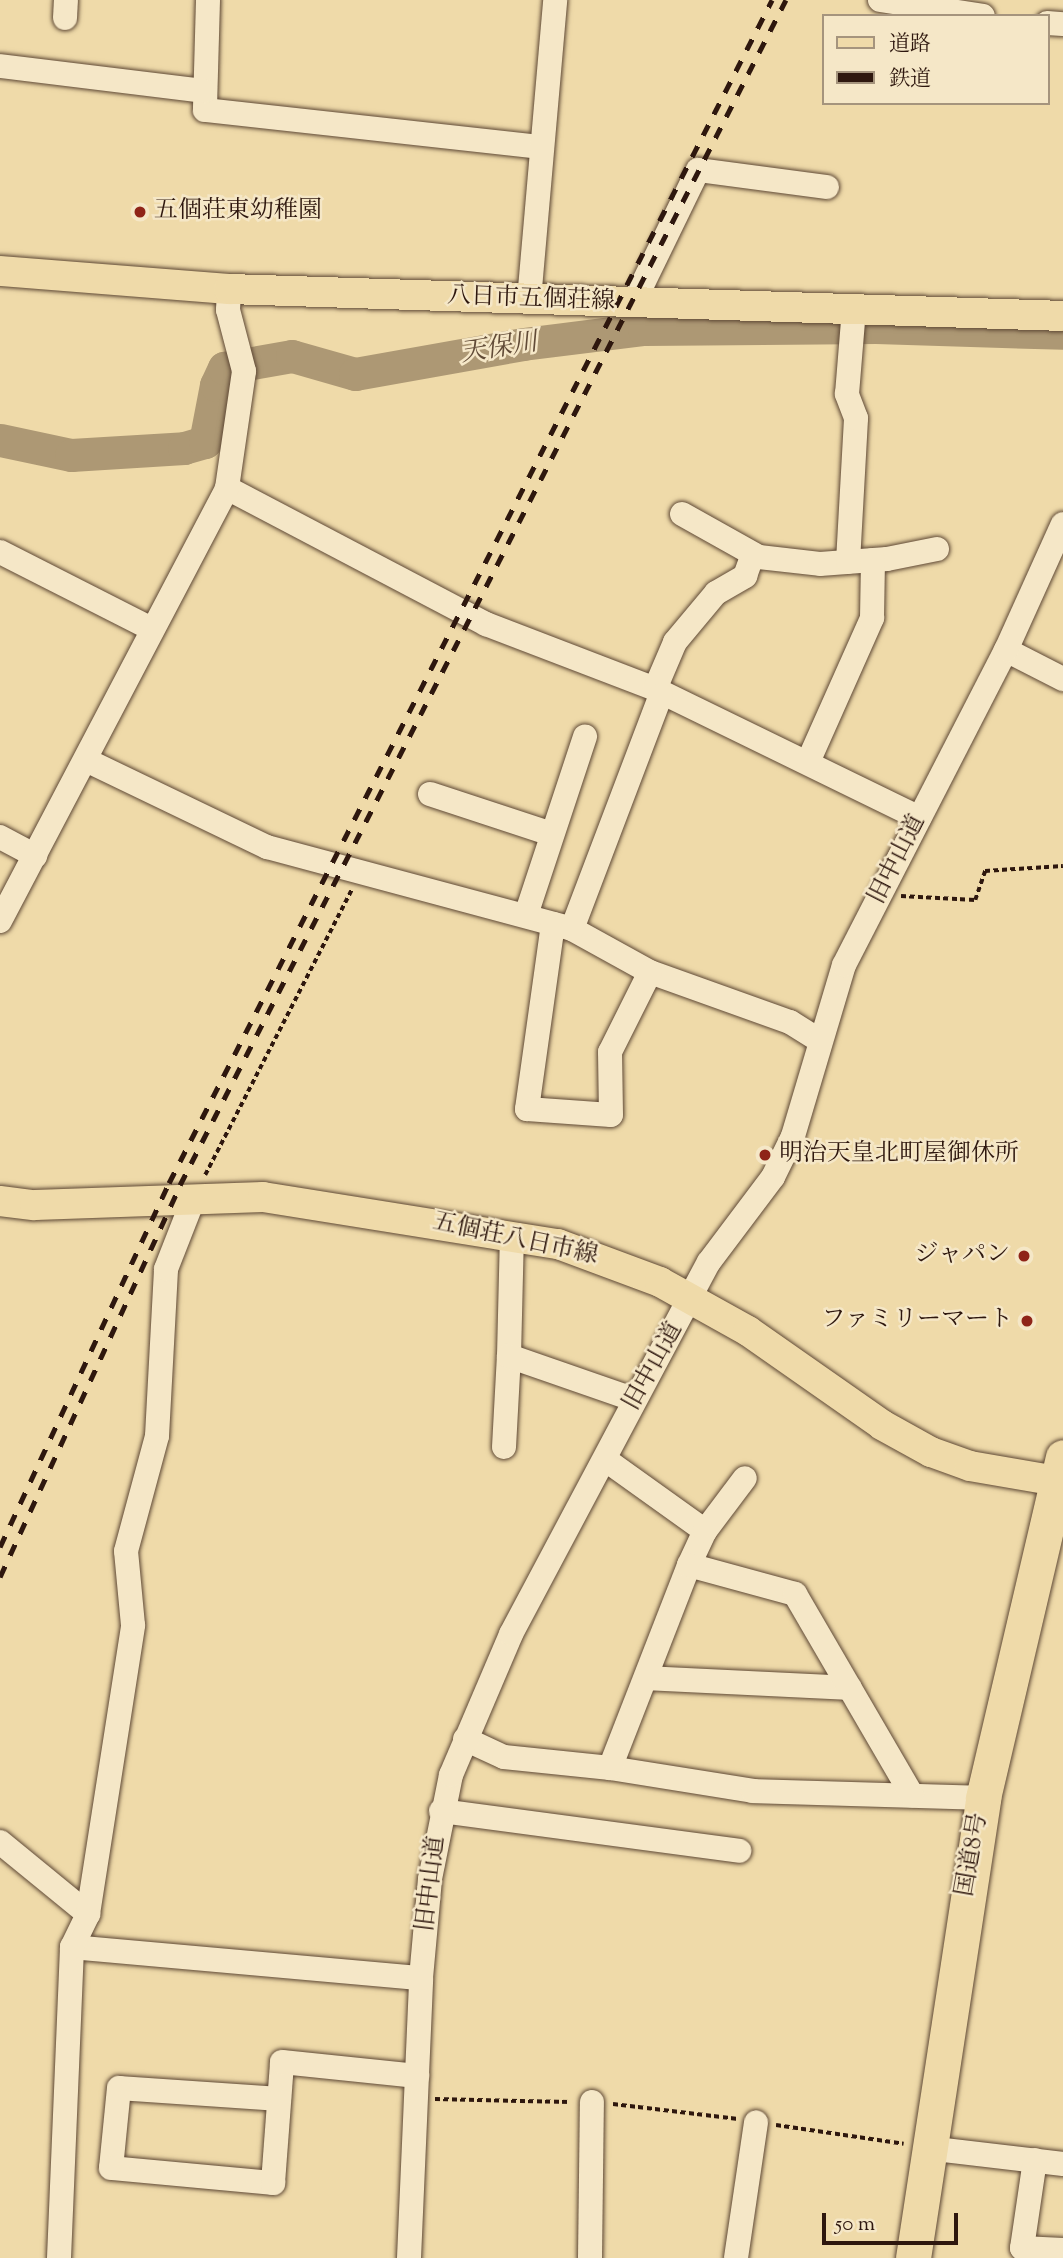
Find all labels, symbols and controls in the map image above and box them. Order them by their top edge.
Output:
legend [822,14,1049,105]
text: 道路 [889,30,931,60]
text: 鉄道 [889,65,931,95]
place label: 五個荘東幼稚園 [154,198,322,226]
marker: 五個荘東幼稚園 [132,204,148,220]
street label: 八日市五個荘線 [447,283,615,317]
water label: 天保川 [458,327,540,371]
street label: 旧中山道 [863,811,933,909]
place label: 明治天皇北町屋御休所 [779,1141,1019,1169]
marker: 明治天皇北町屋御休所 [757,1147,773,1163]
street label: 五個荘八日市線 [430,1208,600,1272]
place label: ジャパン [914,1242,1010,1270]
marker: ジャパン [1016,1248,1032,1264]
place label: ファミリーマート [821,1307,1013,1335]
marker: ファミリーマート [1019,1313,1035,1329]
street label: 旧中山道 [618,1318,690,1416]
street label: 国道8号 [952,1811,994,1899]
street label: 旧中山道 [412,1835,452,1933]
scale bar [825,2198,962,2242]
text: 50 m [835,2210,875,2240]

